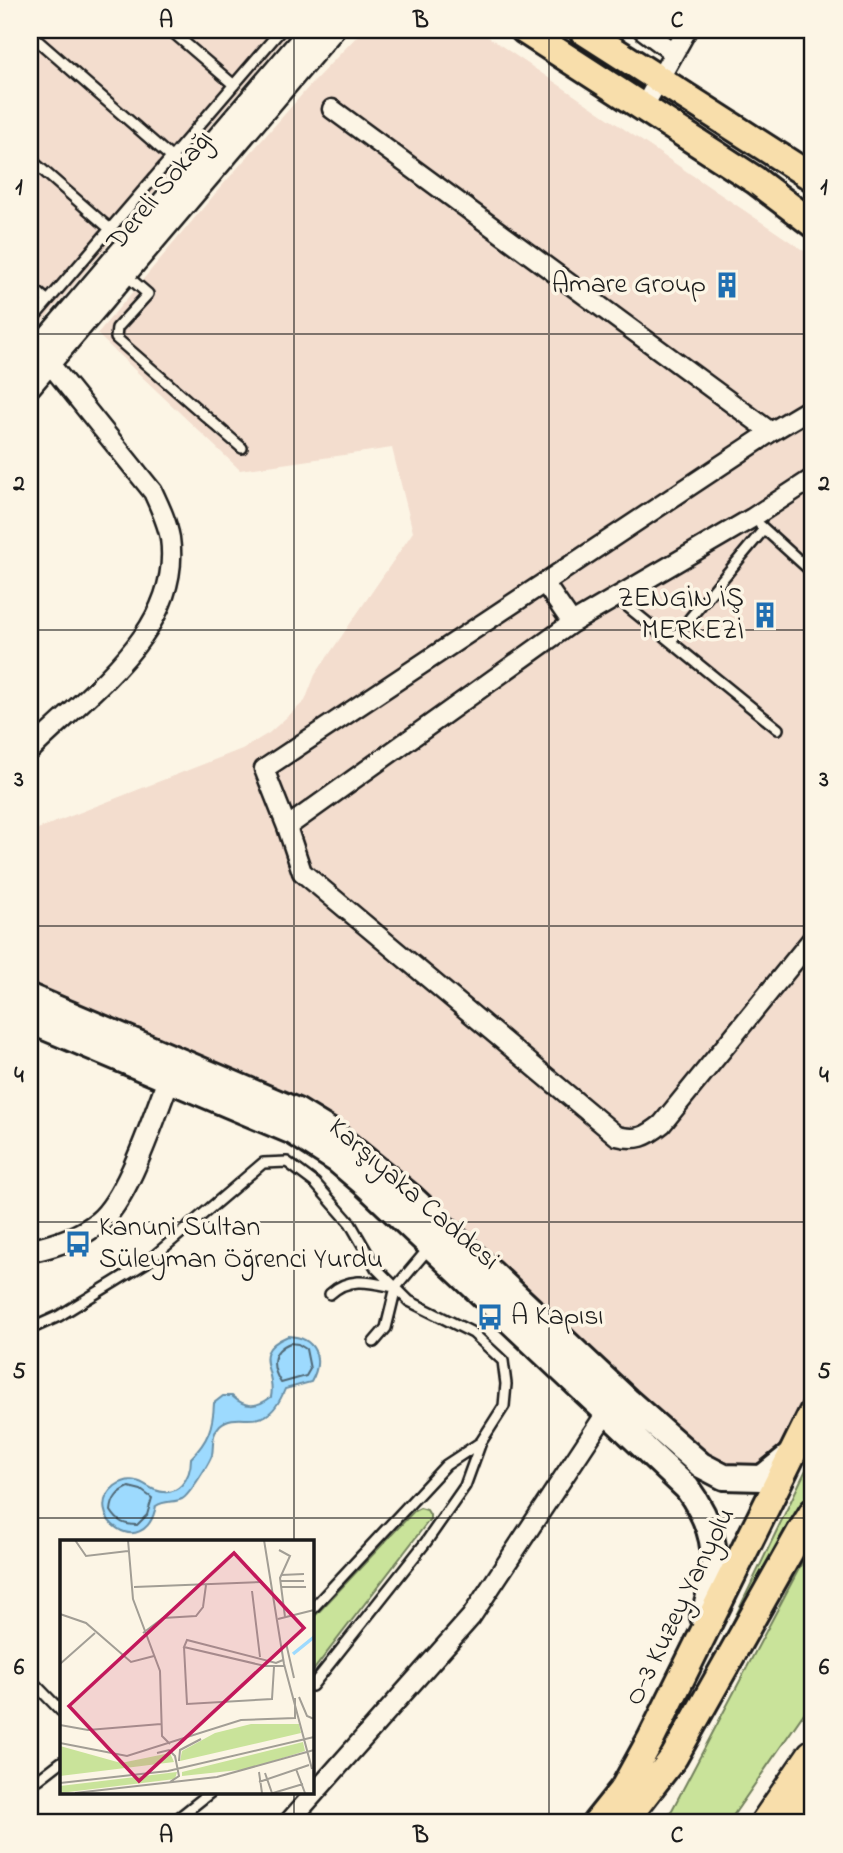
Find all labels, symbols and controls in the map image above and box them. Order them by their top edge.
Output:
text: A [159,5,173,38]
text: B [412,5,429,38]
text: C [671,5,684,38]
street label: Dereli Sokağı [97,121,224,262]
text: 1 [15,172,23,205]
text: 1 [820,172,828,205]
place label: Amare Group [552,265,706,306]
building icon: Amare Group [712,270,742,300]
text: 2 [12,468,25,501]
text: 2 [817,468,830,501]
place label: ZENGİN İŞ MERKEZİ [618,579,744,652]
building icon: ZENGİN İŞ MERKEZİ [750,600,780,630]
text: 3 [13,764,24,797]
text: 3 [818,764,829,797]
text: 4 [14,1060,24,1093]
text: 4 [819,1060,829,1093]
street label: Karşıyaka Caddesi [318,1109,508,1281]
place label: Kanuni Sultan Süleyman Öğrenci Yurdu [99,1208,383,1281]
bus stop icon: Kanuni Sultan Süleyman Öğrenci Yurdu [63,1229,93,1259]
place label: A Kapısı [511,1297,604,1338]
bus stop icon: A Kapısı [475,1302,505,1332]
text: 5 [12,1356,26,1389]
text: 5 [817,1356,831,1389]
street label: O-3 Kuzey Yanyolu [615,1501,747,1713]
inset map [60,1540,313,1794]
text: 6 [14,1652,25,1685]
text: 6 [819,1652,830,1685]
text: A [159,1820,173,1853]
text: B [412,1820,429,1853]
text: C [671,1820,684,1853]

